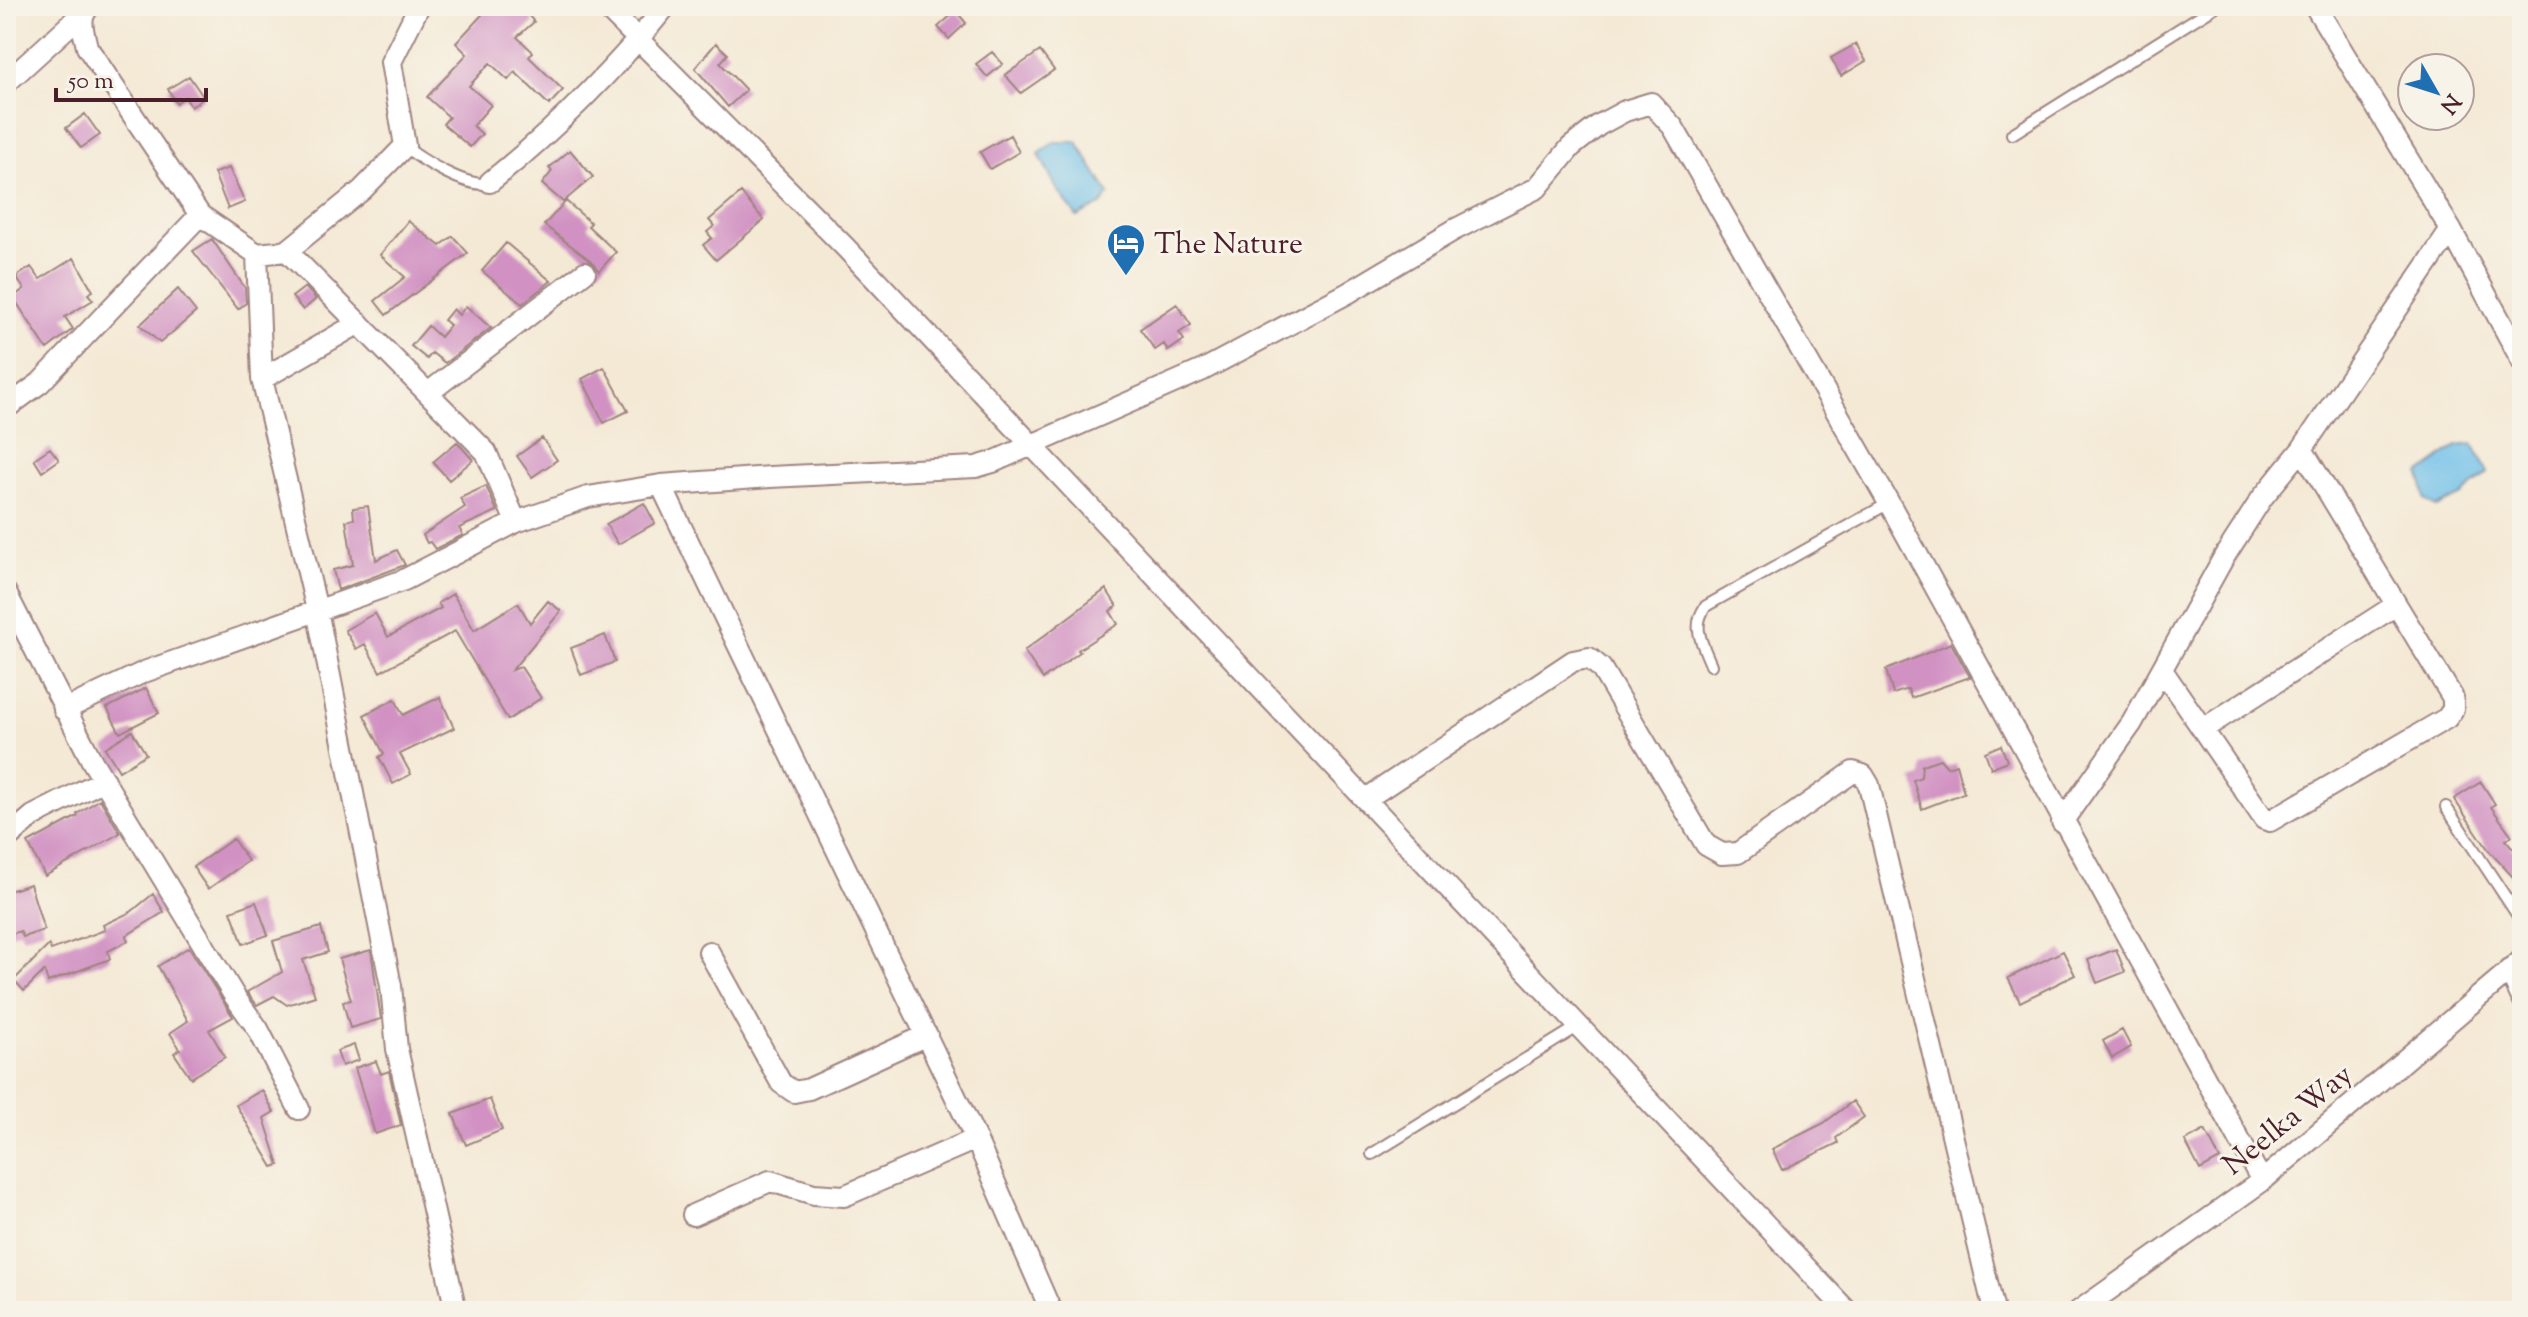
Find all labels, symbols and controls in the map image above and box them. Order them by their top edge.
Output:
scale bar [56,52,206,102]
north arrow [2396,52,2476,132]
text: 50 m [66,65,114,99]
text: N [2431,86,2467,120]
hotel icon: The Nature [1105,222,1147,277]
place label: The Nature [1154,224,1303,267]
street label: Neelka Way [2214,1055,2363,1187]

